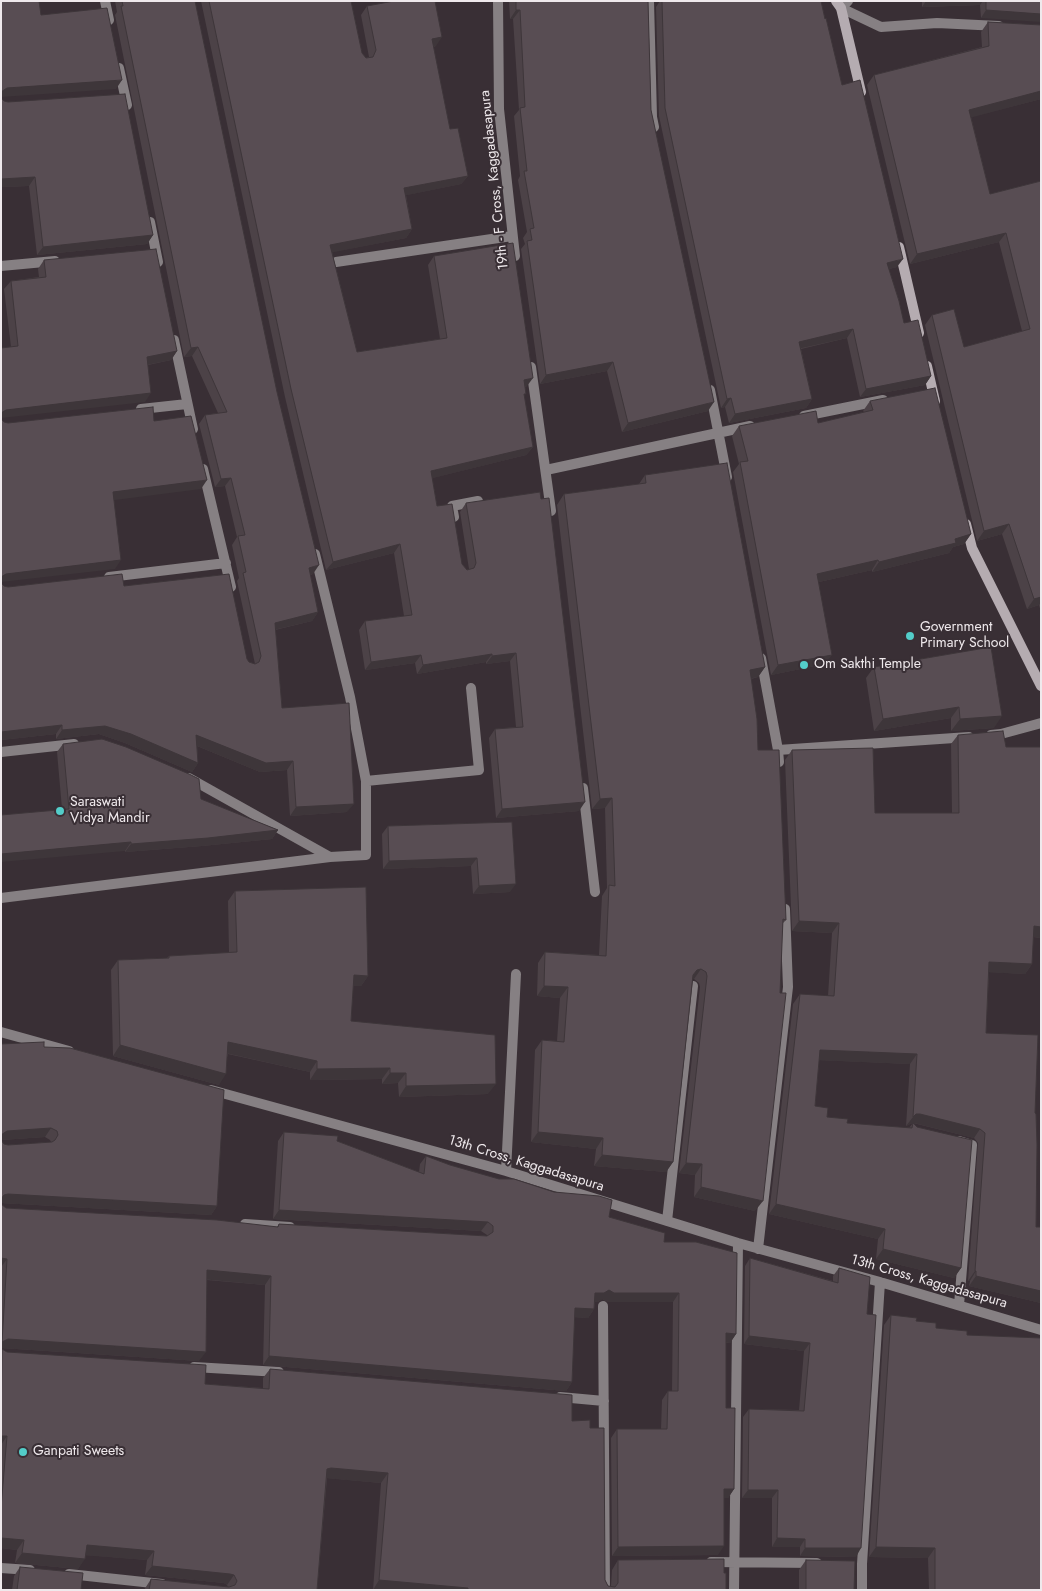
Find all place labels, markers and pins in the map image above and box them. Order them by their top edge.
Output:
place label: Government Primary School [920,620,1009,652]
marker: Government Primary School [904,630,916,642]
place label: Om Sakthi Temple [814,657,921,673]
marker: Om Sakthi Temple [798,659,810,671]
place label: Saraswati Vidya Mandir [70,795,150,828]
marker: Saraswati Vidya Mandir [54,805,66,817]
place label: Ganpati Sweets [33,1444,124,1460]
marker: Ganpati Sweets [17,1446,29,1458]

